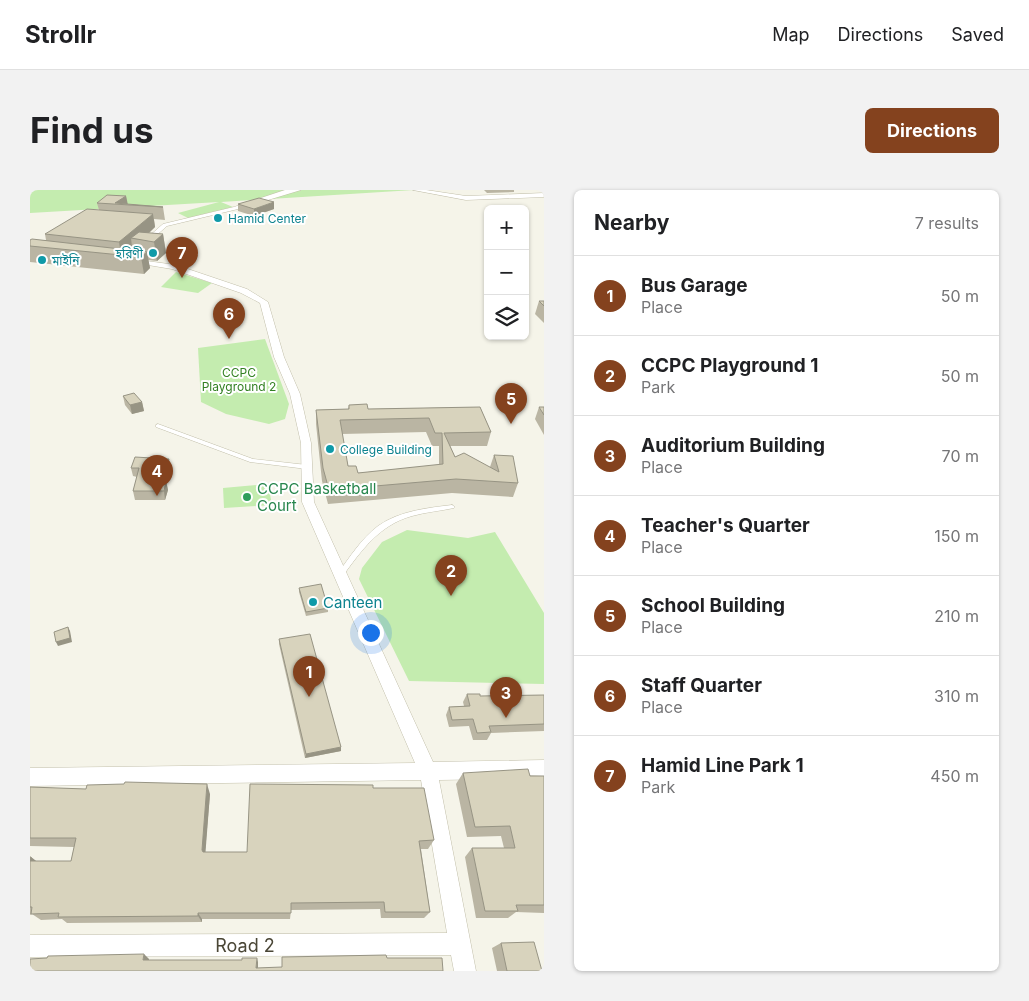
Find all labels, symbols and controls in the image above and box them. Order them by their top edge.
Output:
text: Strollr [25,20,96,49]
text: Map [772,24,810,45]
text: Directions [838,24,923,45]
text: Saved [951,24,1004,45]
button: Directions [865,108,999,153]
text: Find us [30,109,154,151]
map controls [484,205,529,340]
button: + [484,205,529,250]
text: Nearby [594,210,669,235]
place label: Hamid Center [228,211,306,226]
marker: Hamid Center [212,212,224,224]
text: 7 results [915,213,979,233]
pin: 7 [166,237,198,278]
place label: হরিণী [115,246,144,261]
marker: হরিণী [147,247,159,259]
button: − [484,250,529,295]
place label: মাইনি [51,253,80,268]
marker: মাইনি [36,254,48,266]
text: Bus Garage [641,274,748,297]
text: 1 [607,286,613,306]
text: 50 m [941,286,979,306]
button: layers [484,295,529,340]
text: Place [641,297,683,317]
pin: 6 [213,298,245,339]
text: CCPC Playground 1 [641,354,819,377]
park label: CCPC Playground 2 [202,365,276,394]
text: 2 [605,366,615,386]
text: 50 m [941,366,979,386]
text: Park [641,377,675,397]
pin: 5 [495,383,527,424]
text: Auditorium Building [641,434,825,457]
place label: College Building [340,442,432,457]
marker: College Building [324,443,336,455]
text: 3 [605,446,615,466]
text: 70 m [942,446,979,466]
pin: 4 [141,455,173,496]
text: Place [641,457,683,477]
place label: CCPC Basketball Court [257,479,376,515]
marker: CCPC Basketball Court [241,491,253,503]
text: Teacher's Quarter [641,514,810,537]
text: 4 [605,526,615,546]
text: 150 m [934,526,979,546]
text: Place [641,537,683,557]
pin: 2 [435,555,467,596]
place label: Canteen [323,593,382,612]
text: School Building [641,594,785,617]
marker: Canteen [307,596,319,608]
text: 5 [605,606,615,626]
text: 210 m [934,606,979,626]
text: Place [641,617,683,637]
your location [358,620,384,646]
pin: 1 [293,656,325,697]
text: Staff Quarter [641,674,762,697]
pin: 3 [490,677,522,718]
text: 6 [605,686,615,706]
text: 310 m [934,686,979,706]
text: Place [641,697,683,717]
text: Hamid Line Park 1 [641,754,804,777]
text: 7 [605,766,615,786]
text: 450 m [930,766,979,786]
text: Park [641,777,675,797]
street label: Road 2 [215,935,275,956]

